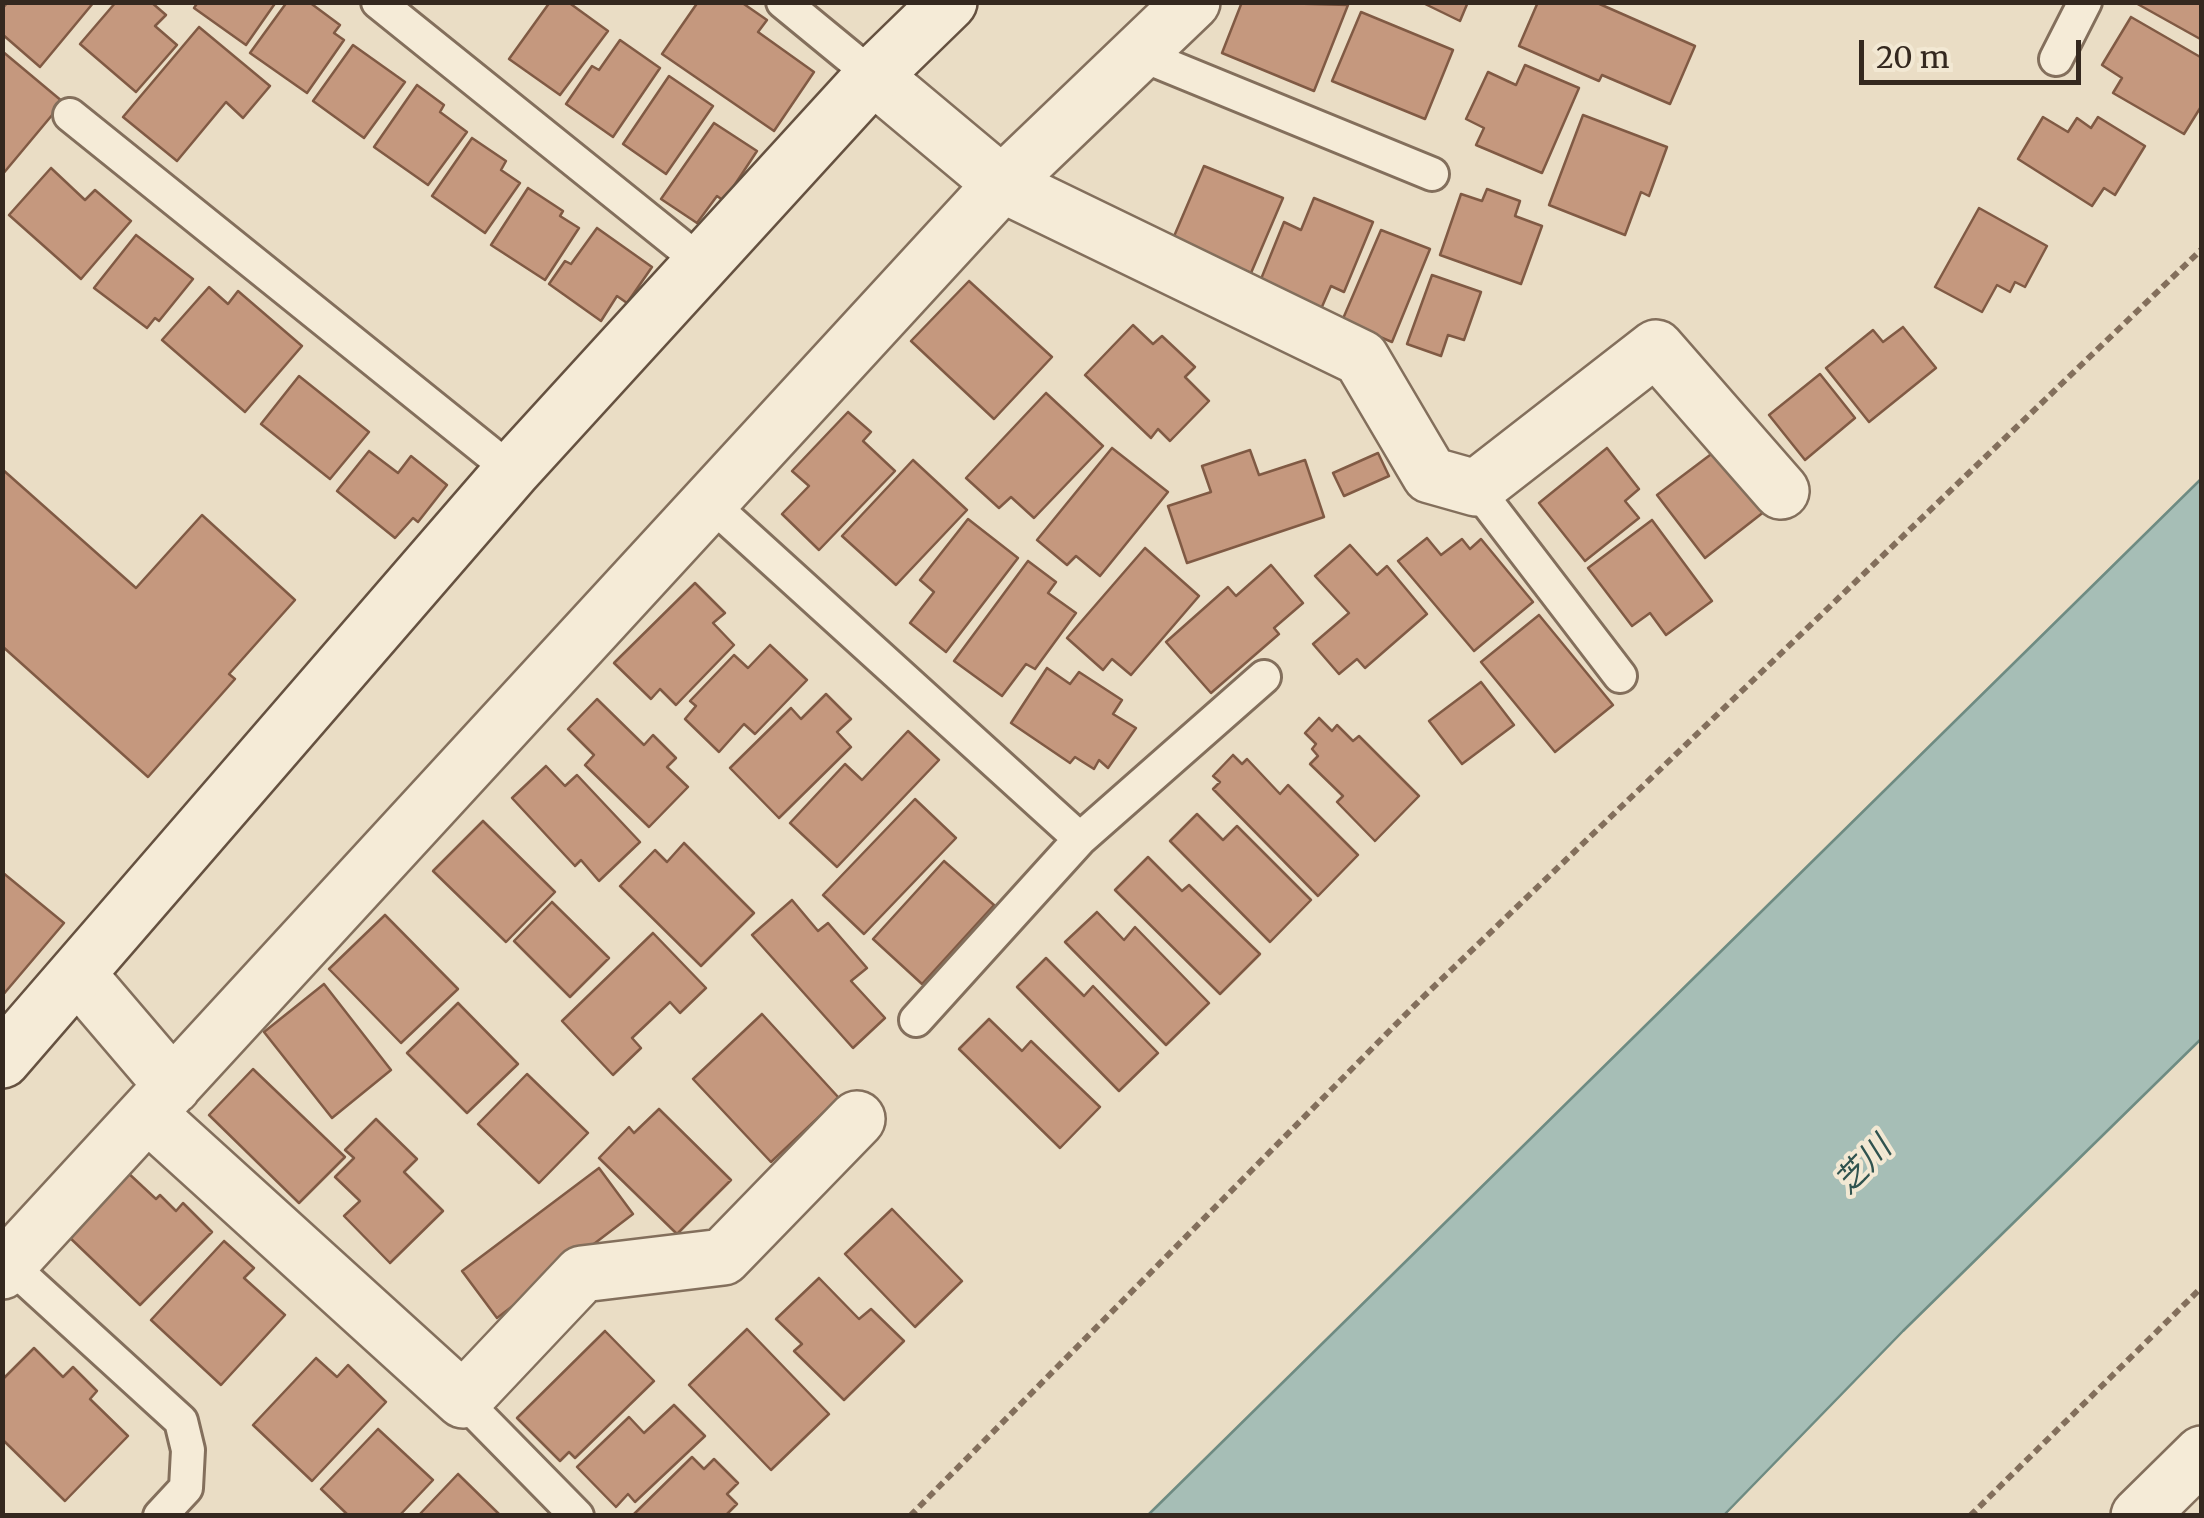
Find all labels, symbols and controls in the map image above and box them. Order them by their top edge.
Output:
scale bar [1864,20,2086,82]
text: 20 m [1876,38,1949,76]
water label: 芝川 [1828,1130,1900,1202]

